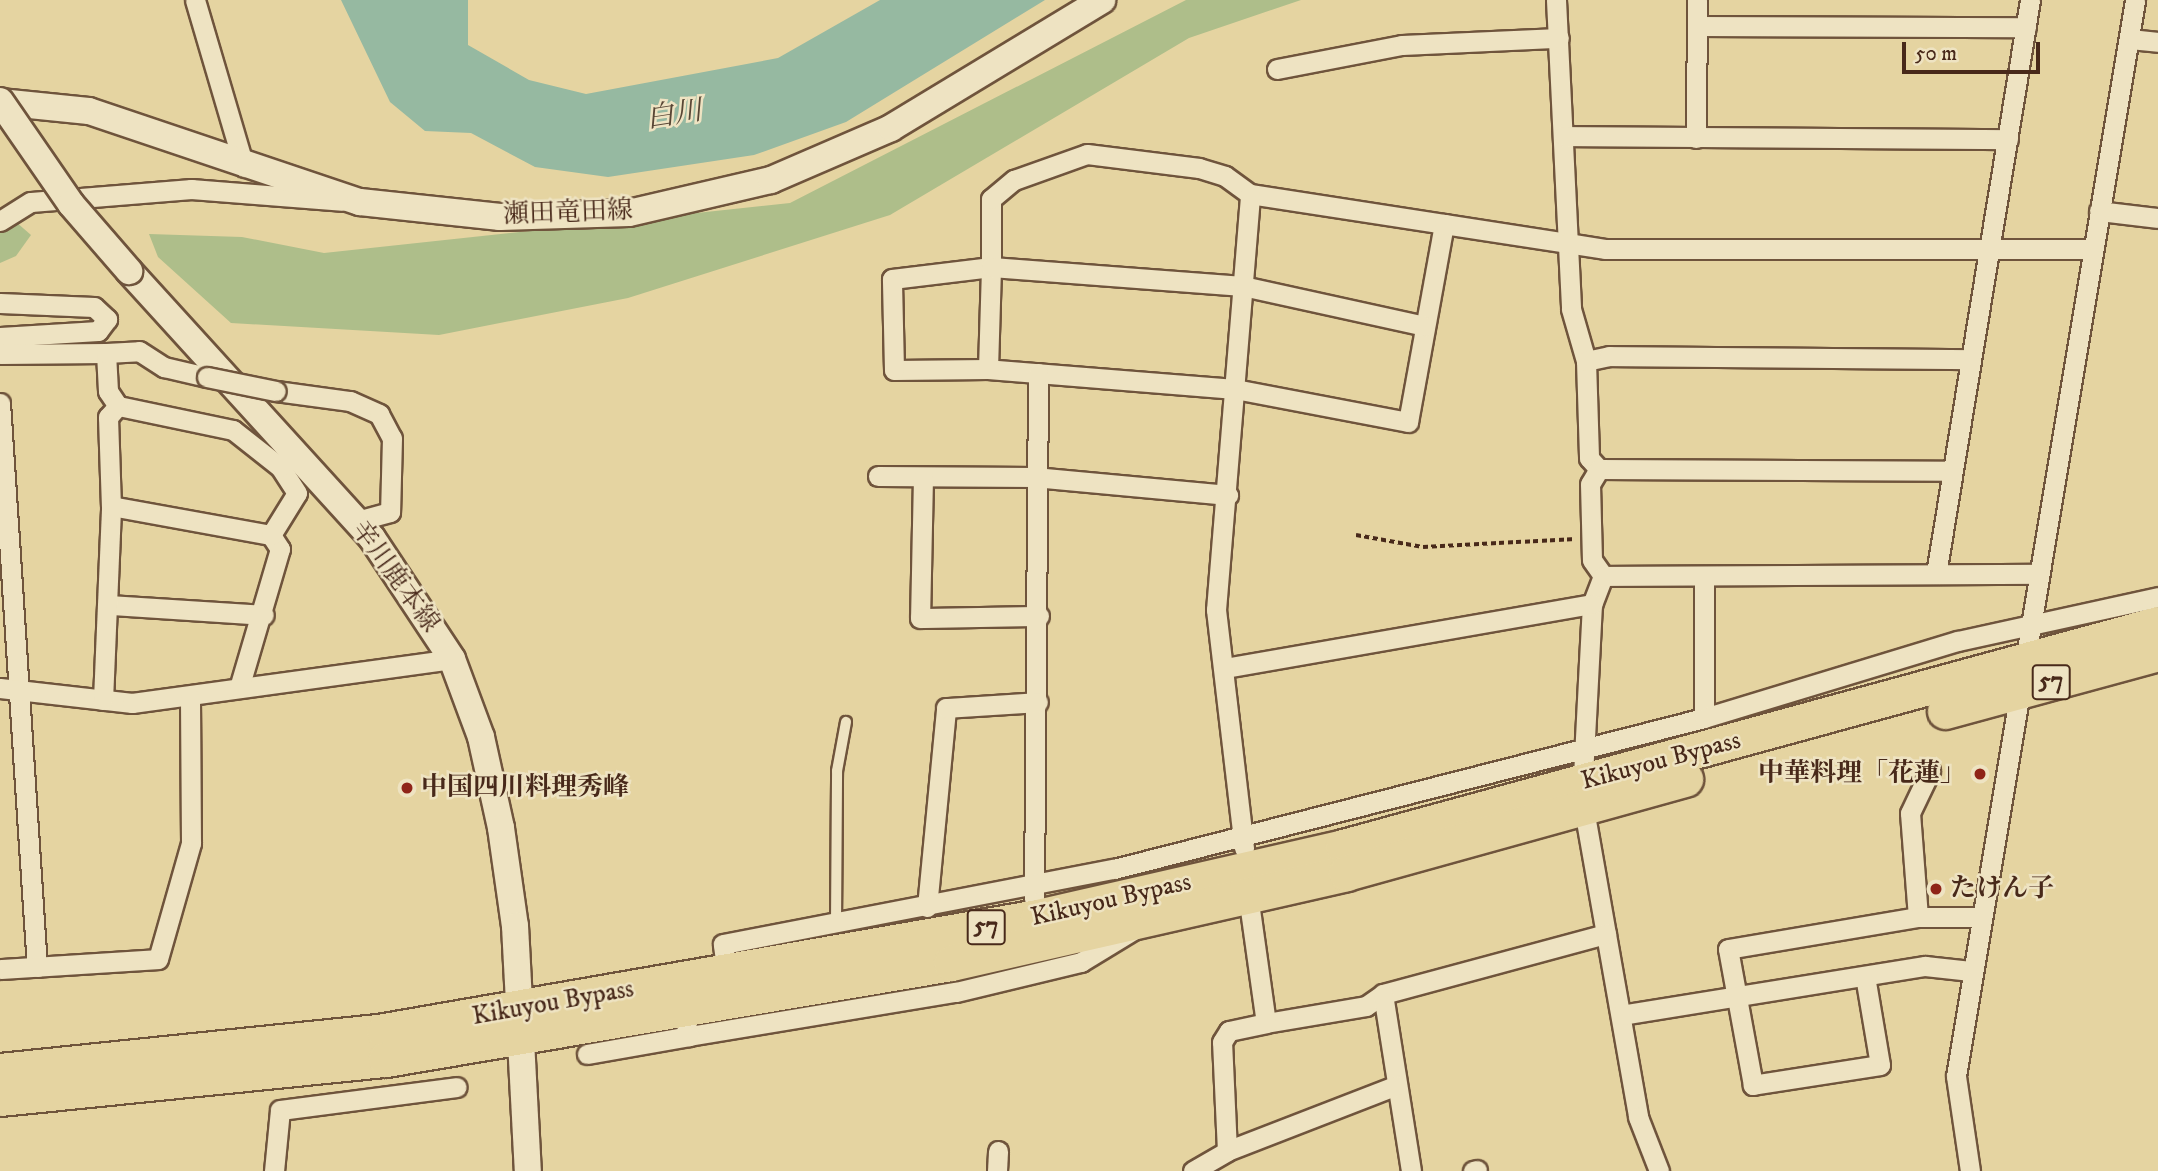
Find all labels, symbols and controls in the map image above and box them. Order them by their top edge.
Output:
scale bar [1906,28,2044,72]
text: 50 m [1915,41,1957,67]
water label: 白川 [644,94,704,136]
street label: 瀬田竜田線 [502,195,634,231]
street label: 辛川鹿本線 [344,515,446,639]
road number: 57 [2030,662,2072,702]
street label: Kikuyou Bypass [1578,725,1744,797]
place label: 中華料理「花蓮」 [1758,758,1966,790]
marker: 中華料理「花蓮」 [1972,766,1988,782]
place label: 中国四川料理秀峰 [421,772,629,804]
marker: 中国四川料理秀峰 [399,780,415,796]
street label: Kikuyou Bypass [1028,866,1194,934]
place label: たけん子 [1950,873,2054,905]
marker: たけん子 [1928,881,1944,897]
road number: 57 [965,906,1007,947]
street label: Kikuyou Bypass [470,973,636,1033]

